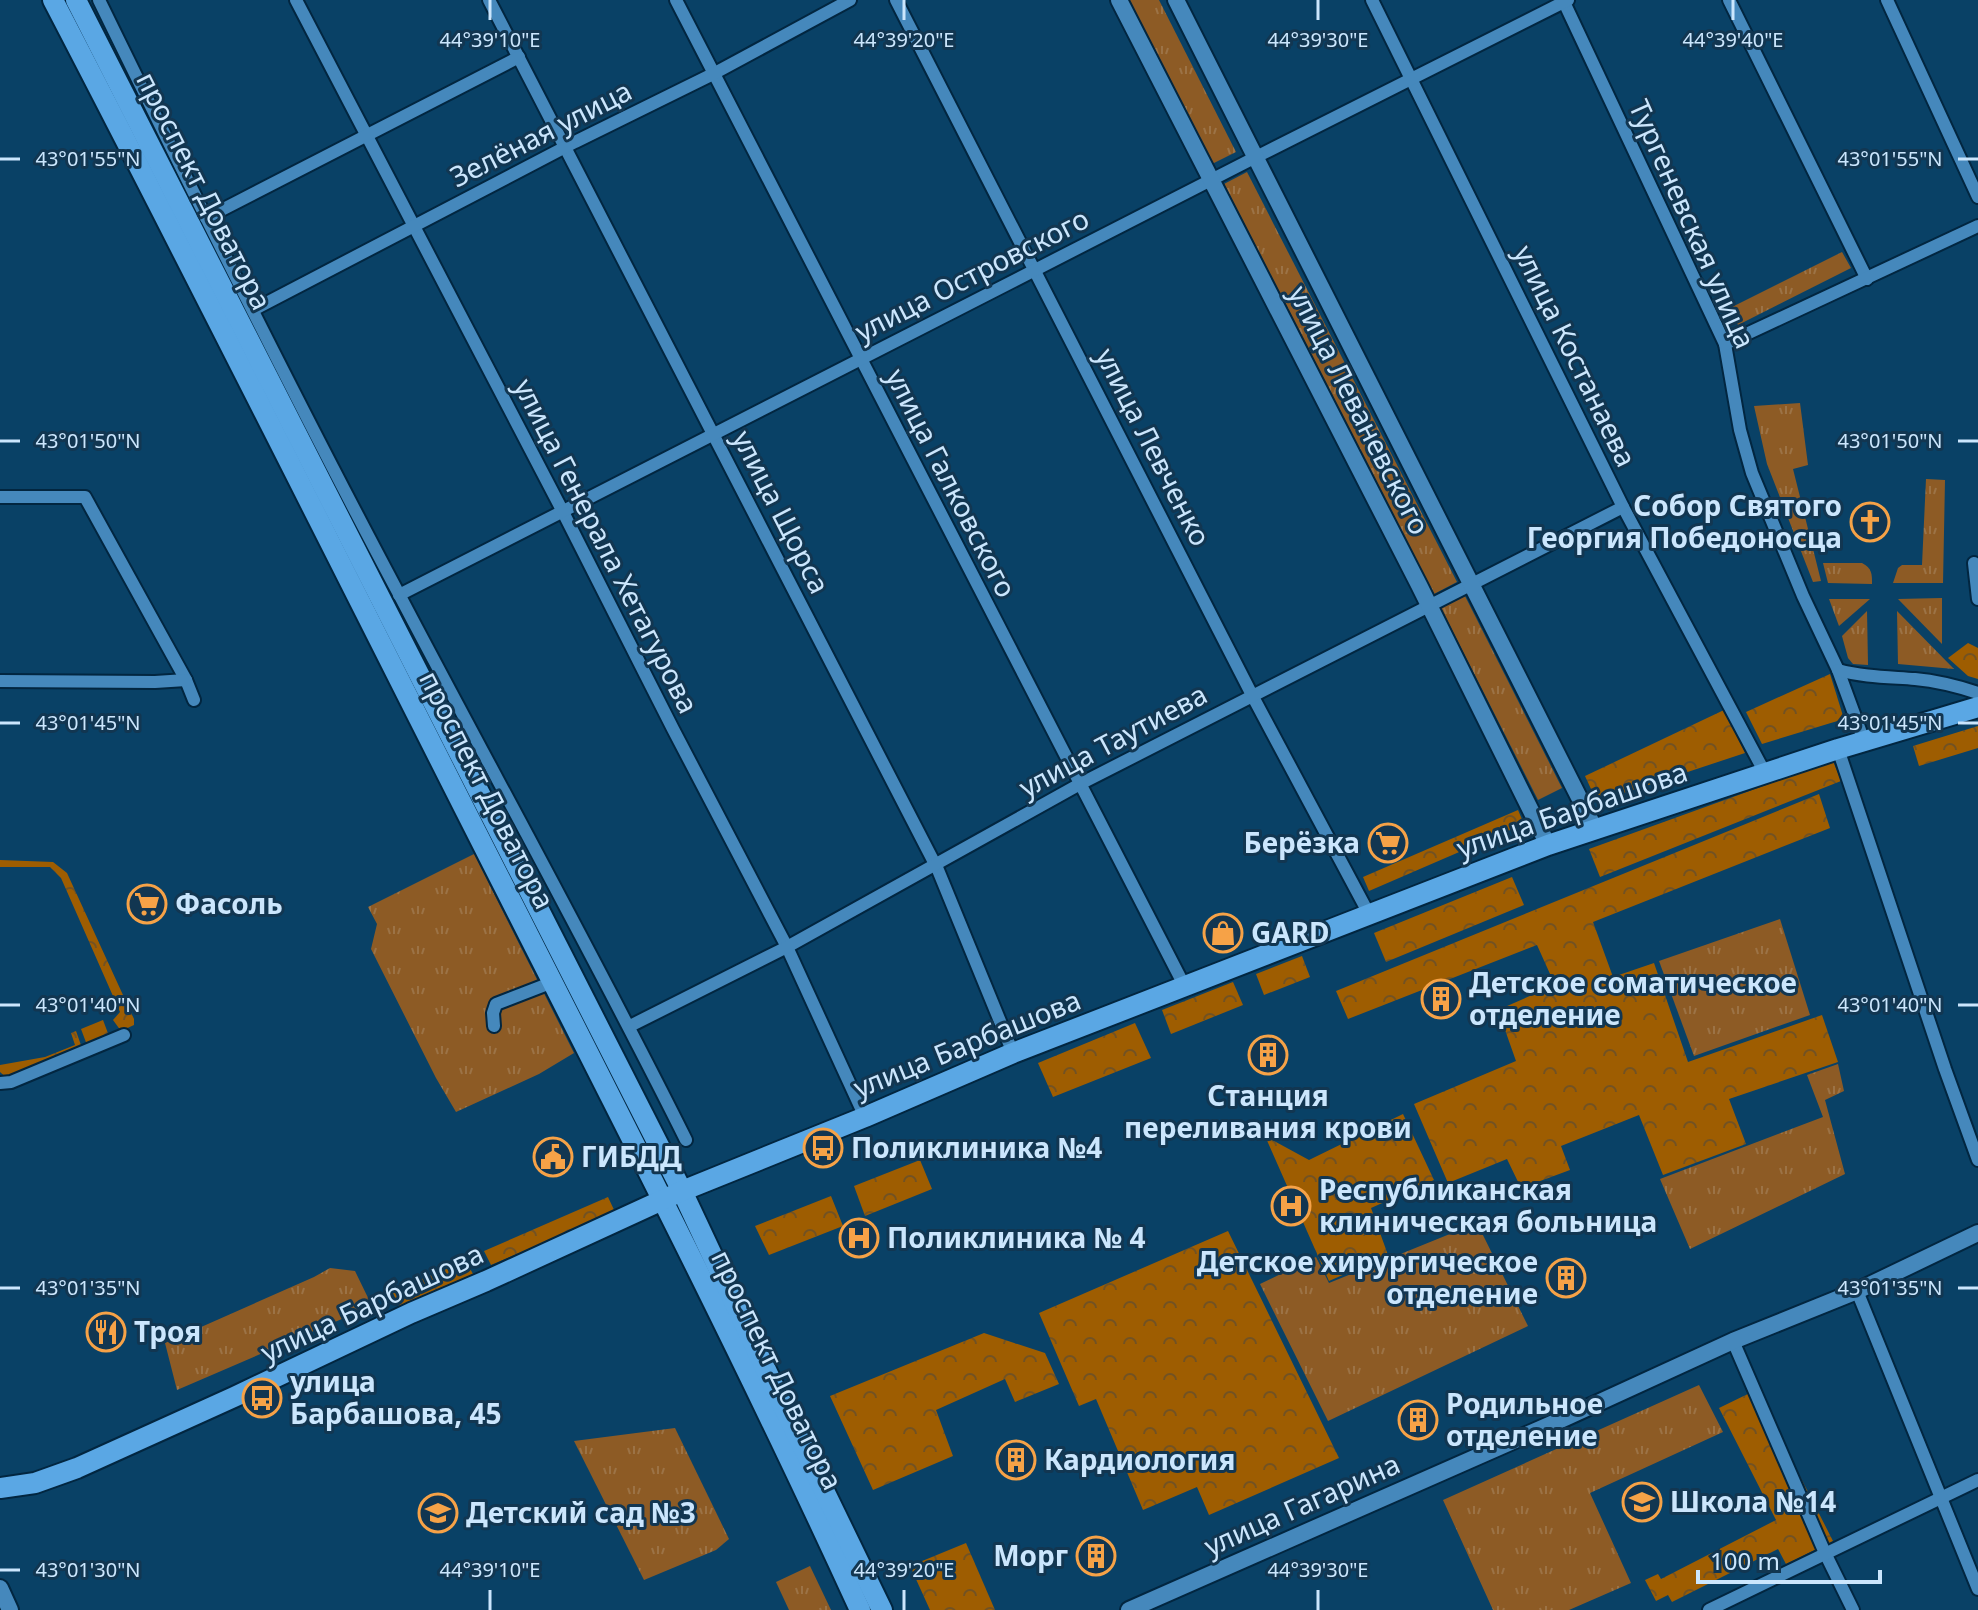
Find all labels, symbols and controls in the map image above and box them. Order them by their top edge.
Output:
text: 44°39'10"E [440,26,540,53]
text: 44°39'20"E [854,26,954,53]
text: 44°39'30"E [1268,26,1368,53]
text: 44°39'40"E [1683,26,1783,53]
street label: проспект Доватора [128,65,281,316]
street label: Зелёная улица [443,71,638,195]
street label: Тургеневская улица [1621,93,1765,354]
text: 43°01'55"N [35,145,141,172]
text: 43°01'55"N [1837,145,1943,172]
street label: улица Островского [848,199,1095,350]
street label: улица Костанаева [1506,238,1646,473]
street label: улица Леваневского [1281,279,1439,541]
street label: улица Левченко [1088,341,1220,552]
street label: улица Галковского [878,362,1026,603]
street label: улица Генерала Хетагурова [506,372,708,719]
street label: улица Щорса [724,423,839,600]
text: 43°01'50"N [35,427,141,454]
text: 43°01'50"N [1837,427,1943,454]
place label: Собор Святого Георгия Победоносца [1527,486,1842,556]
church icon: Собор Святого Георгия Победоносца [1849,501,1891,543]
street label: проспект Доватора [411,664,564,915]
street label: улица Таутиева [1012,675,1213,806]
text: 43°01'45"N [35,709,141,736]
text: 43°01'45"N [1837,709,1943,736]
street label: улица Барбашова [1451,752,1692,866]
supermarket icon: Берёзка [1367,822,1409,864]
place label: Берёзка [1244,823,1360,861]
supermarket icon: Фасоль [126,883,168,925]
place label: Фасоль [175,884,283,922]
shop icon: GARD [1202,912,1244,954]
place label: GARD [1251,913,1330,951]
place label: Детское соматическое отделение [1469,963,1797,1033]
building icon: Детское соматическое отделение [1420,978,1462,1020]
street label: улица Барбашова [847,980,1086,1106]
text: 43°01'40"N [35,991,141,1018]
text: 43°01'40"N [1837,991,1943,1018]
building icon: Станция переливания крови [1247,1034,1289,1076]
place label: Станция переливания крови [1124,1076,1412,1146]
bus stop icon: Поликлиника №4 [802,1127,844,1169]
place label: Поликлиника №4 [851,1128,1102,1166]
public building icon: ГИБДД [532,1136,574,1178]
place label: ГИБДД [581,1137,682,1175]
place label: Республиканская клиническая больница [1319,1170,1657,1240]
hospital icon: Республиканская клиническая больница [1270,1185,1312,1227]
hospital icon: Поликлиника № 4 [838,1217,880,1259]
place label: Поликлиника № 4 [887,1218,1146,1256]
street label: улица Барбашова [254,1234,489,1370]
place label: Детское хирургическое отделение [1197,1242,1538,1312]
street label: проспект Доватора [703,1243,852,1496]
building icon: Детское хирургическое отделение [1545,1257,1587,1299]
text: 43°01'35"N [35,1274,141,1301]
text: 43°01'35"N [1837,1274,1943,1301]
restaurant icon: Троя [85,1311,127,1353]
place label: Троя [134,1312,201,1350]
place label: улица Барбашова, 45 [289,1362,502,1432]
bus stop icon: улица Барбашова, 45 [241,1377,283,1419]
place label: Родильное отделение [1446,1384,1603,1454]
building icon: Родильное отделение [1397,1399,1439,1441]
building icon: Кардиология [995,1439,1037,1481]
place label: Кардиология [1044,1440,1235,1478]
street label: улица Гагарина [1198,1444,1405,1564]
school or university icon: Школа №14 [1621,1481,1663,1523]
place label: Школа №14 [1670,1482,1836,1520]
school or university icon: Детский сад №3 [417,1492,459,1534]
place label: Детский сад №3 [466,1493,696,1531]
scale bar [1698,1534,1880,1584]
building icon: Морг [1075,1535,1117,1577]
place label: Морг [993,1536,1068,1574]
text: 100 m [1710,1544,1780,1577]
text: 43°01'30"N [35,1556,141,1583]
text: 44°39'10"E [440,1556,540,1583]
text: 44°39'20"E [854,1556,954,1583]
text: 44°39'30"E [1268,1556,1368,1583]

